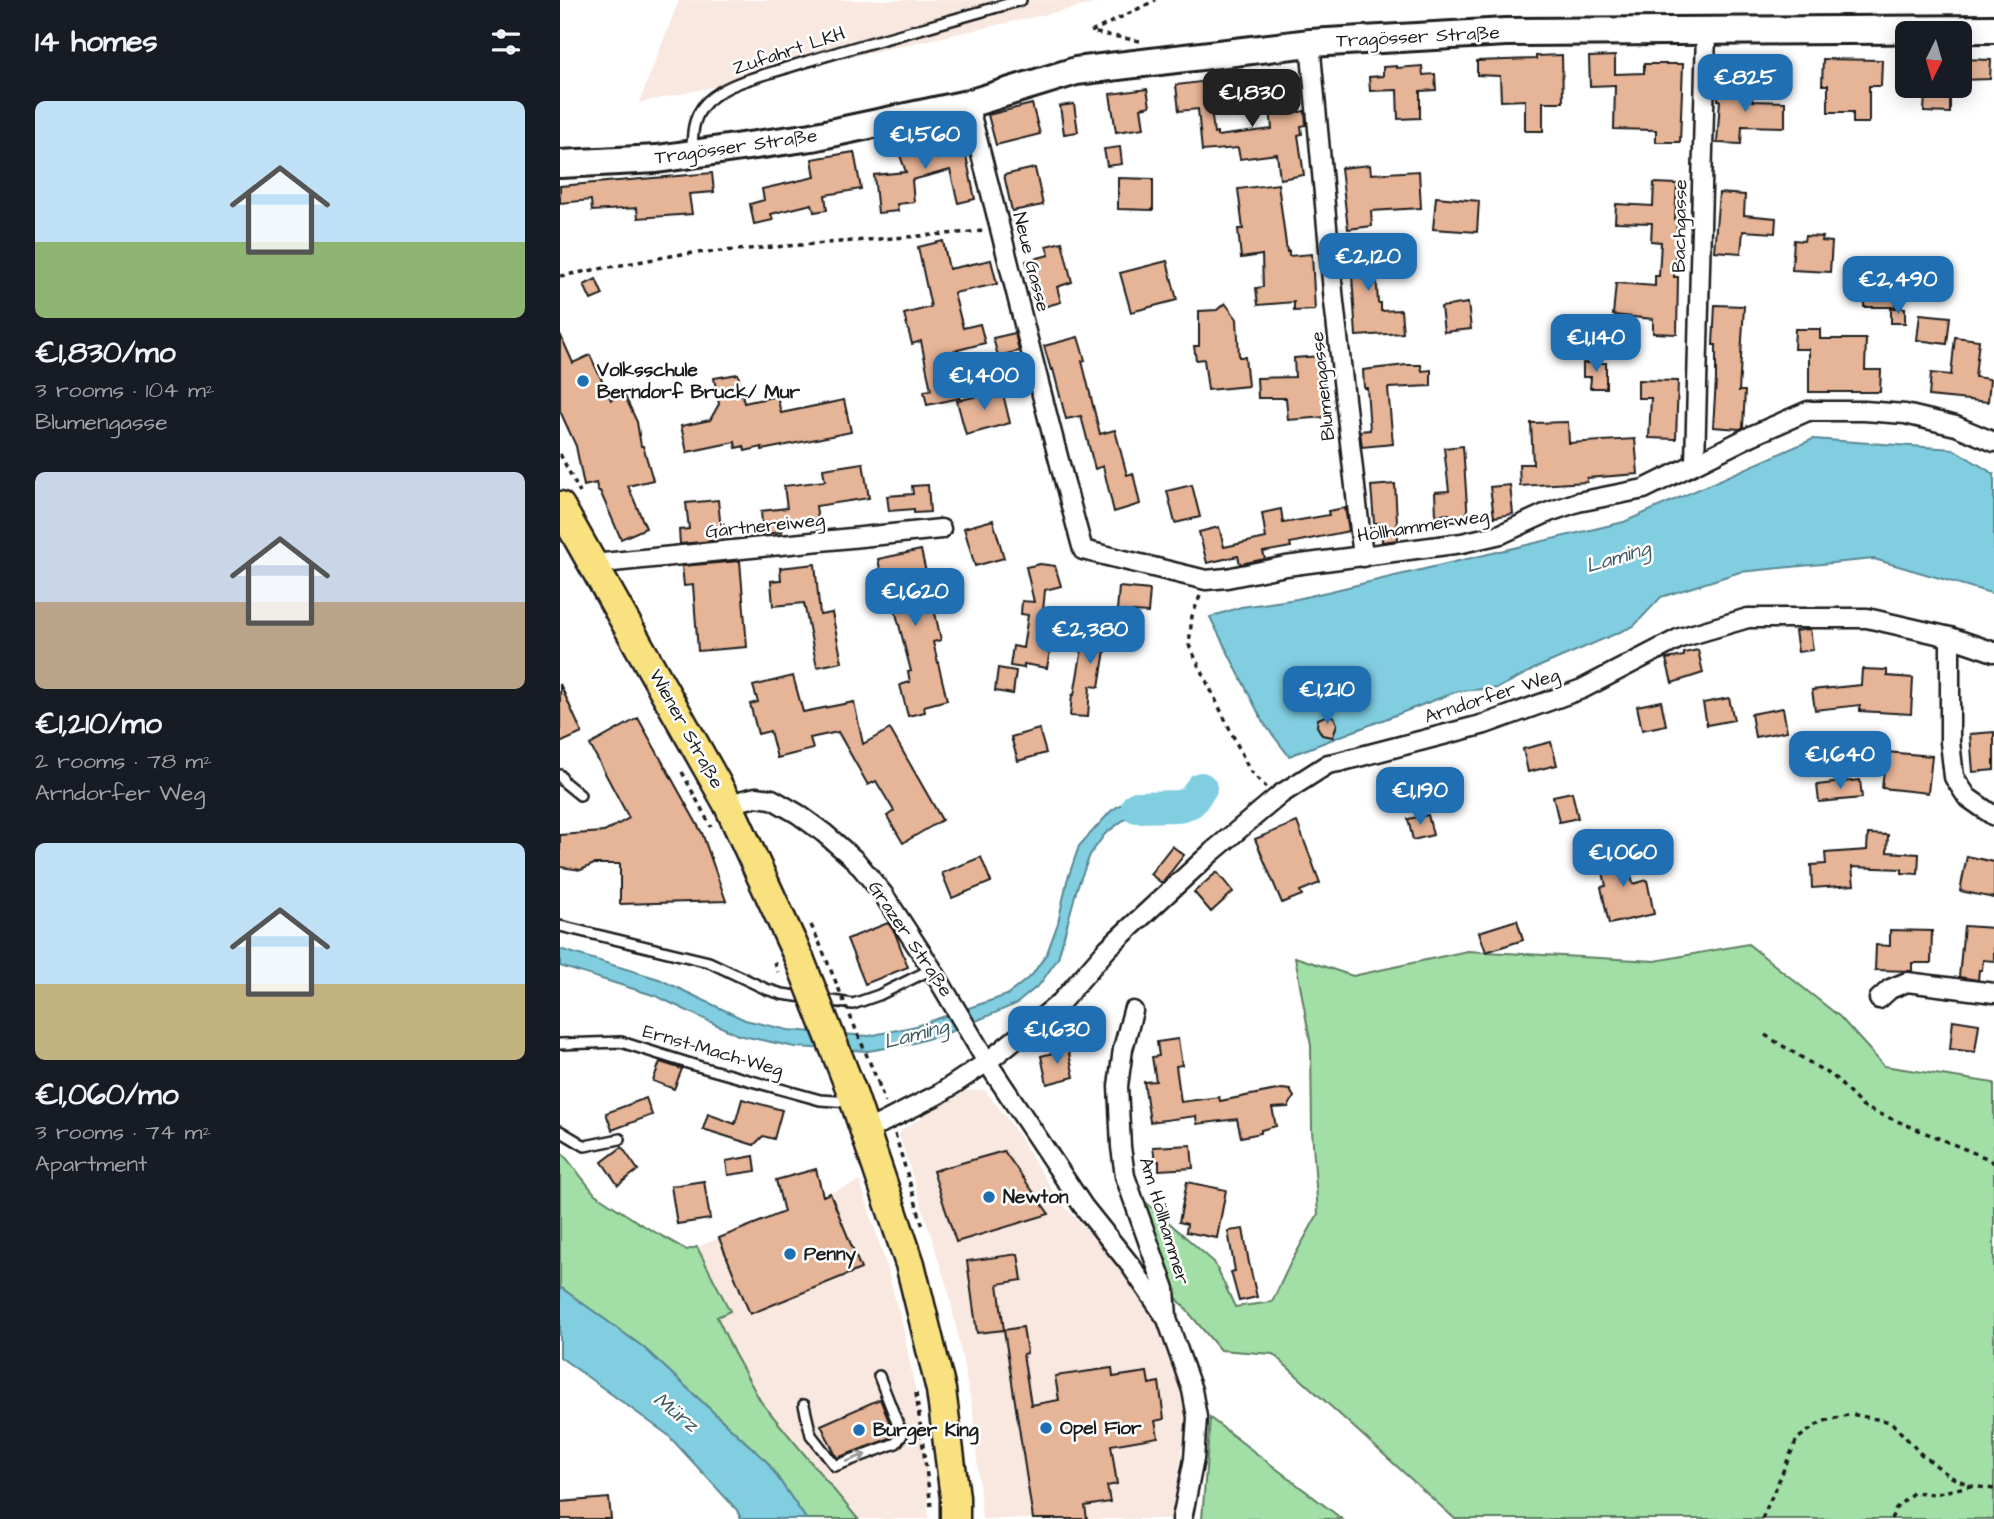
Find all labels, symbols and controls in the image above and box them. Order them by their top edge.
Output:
street label: Tragösser Straße [1336,19,1501,56]
street label: Zufahrt LKH [729,20,849,82]
text: 14 homes [35,21,158,63]
north arrow [1895,21,1972,98]
map controls [1895,21,1972,98]
icon: filters [487,23,525,61]
pin: €825 [1704,54,1786,114]
text: €825 [1714,61,1776,93]
pin: €1,830 [1195,69,1309,129]
text: €1,830 [1219,76,1285,108]
pin: €1,560 [868,111,982,171]
text: €1,560 [890,118,960,150]
street label: Tragösser Straße [653,122,819,173]
icon: home [217,147,343,273]
street label: Bachgasse [1666,179,1695,273]
street label: Neue Gasse [1006,209,1056,315]
pin: €2,120 [1311,233,1425,293]
text: €2,120 [1335,240,1401,272]
pin: €2,490 [1841,256,1955,316]
text: €2,490 [1859,263,1937,295]
pin: €1,140 [1539,314,1653,374]
text: €1,140 [1567,321,1625,353]
street label: Blumengasse [1304,330,1343,442]
text: €1,830/mo [35,332,176,374]
pin: €1,400 [927,352,1041,412]
place label: Volksschule Berndorf Bruck/ Mur [596,357,801,406]
text: €1,400 [949,359,1019,391]
marker: Volksschule Berndorf Bruck/ Mur [575,373,591,389]
text: 3 rooms · 104 m² [35,374,214,406]
text: Blumengasse [35,406,168,438]
street label: Höllhammerweg [1355,502,1491,551]
street label: Gärtnereiweg [704,506,826,547]
icon: home [217,518,343,644]
water label: Laming [1582,533,1655,581]
pin: €1,620 [858,568,972,628]
text: €1,620 [881,575,949,607]
pin: €2,380 [1033,606,1147,666]
text: €2,380 [1052,613,1128,645]
street label: Arndorfer Weg [1421,661,1564,732]
street label: Wiener Straße [642,664,730,794]
pin: €1,210 [1270,666,1384,726]
text: €1,210 [1299,673,1355,705]
text: €1,210/mo [35,703,162,745]
pin: €1,640 [1783,732,1897,791]
text: €1,640 [1805,738,1875,770]
text: 2 rooms · 78 m² [35,745,212,777]
pin: €1,190 [1363,768,1477,827]
text: €1,190 [1392,774,1448,806]
text: Arndorfer Weg [35,777,205,809]
pin: €1,060 [1566,830,1680,889]
text: €1,060 [1589,836,1657,868]
street label: Grazer Straße [861,876,959,1002]
icon: home [217,889,343,1015]
pin: €1,630 [1000,1006,1114,1066]
water label: Laming [880,1011,953,1058]
text: €1,630 [1024,1013,1090,1045]
street label: Ernst-Mach-Weg [639,1018,787,1085]
text: €1,060/mo [35,1074,179,1116]
text: 3 rooms · 74 m² [35,1116,211,1148]
text: Apartment [35,1148,147,1180]
street label: Am Höllhammer [1132,1154,1196,1289]
place label: Newton [1003,1184,1069,1211]
marker: Newton [981,1189,997,1205]
place label: Penny [804,1241,856,1269]
marker: Penny [782,1246,798,1262]
water label: Mürz [647,1385,706,1440]
place label: Opel Fior [1060,1415,1142,1442]
place label: Burger King [873,1417,979,1445]
marker: Opel Fior [1038,1420,1054,1436]
marker: Burger King [851,1422,867,1438]
one-way arrow [845,1450,867,1463]

